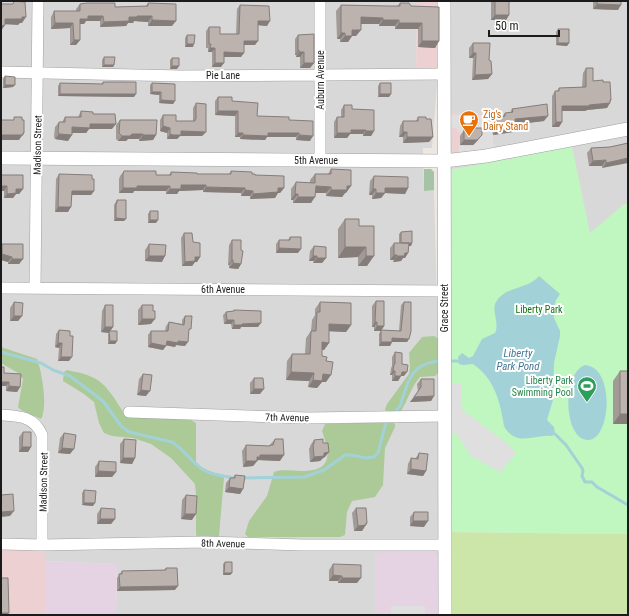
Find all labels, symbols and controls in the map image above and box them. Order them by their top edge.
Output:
scale bar [489,12,559,38]
text: 50 m [495,19,519,33]
street label: Auburn Avenue [315,50,326,110]
street label: Pie Lane [206,70,240,81]
cafe icon: Zig's Dairy Stand [458,109,480,137]
place label: Zig's Dairy Stand [483,109,528,132]
street label: Madison Street [31,115,44,175]
street label: 5th Avenue [294,155,338,166]
street label: 6th Avenue [201,284,245,295]
street label: Grace Street [439,284,450,332]
park label: Liberty Park [515,304,563,315]
water label: Liberty Park Pond [496,347,540,373]
place label: Liberty Park Swimming Pool [512,375,573,398]
sports icon: Liberty Park Swimming Pool [576,375,598,403]
street label: 7th Avenue [265,412,309,423]
street label: Madison Street [37,452,50,512]
street label: 8th Avenue [201,538,245,549]

